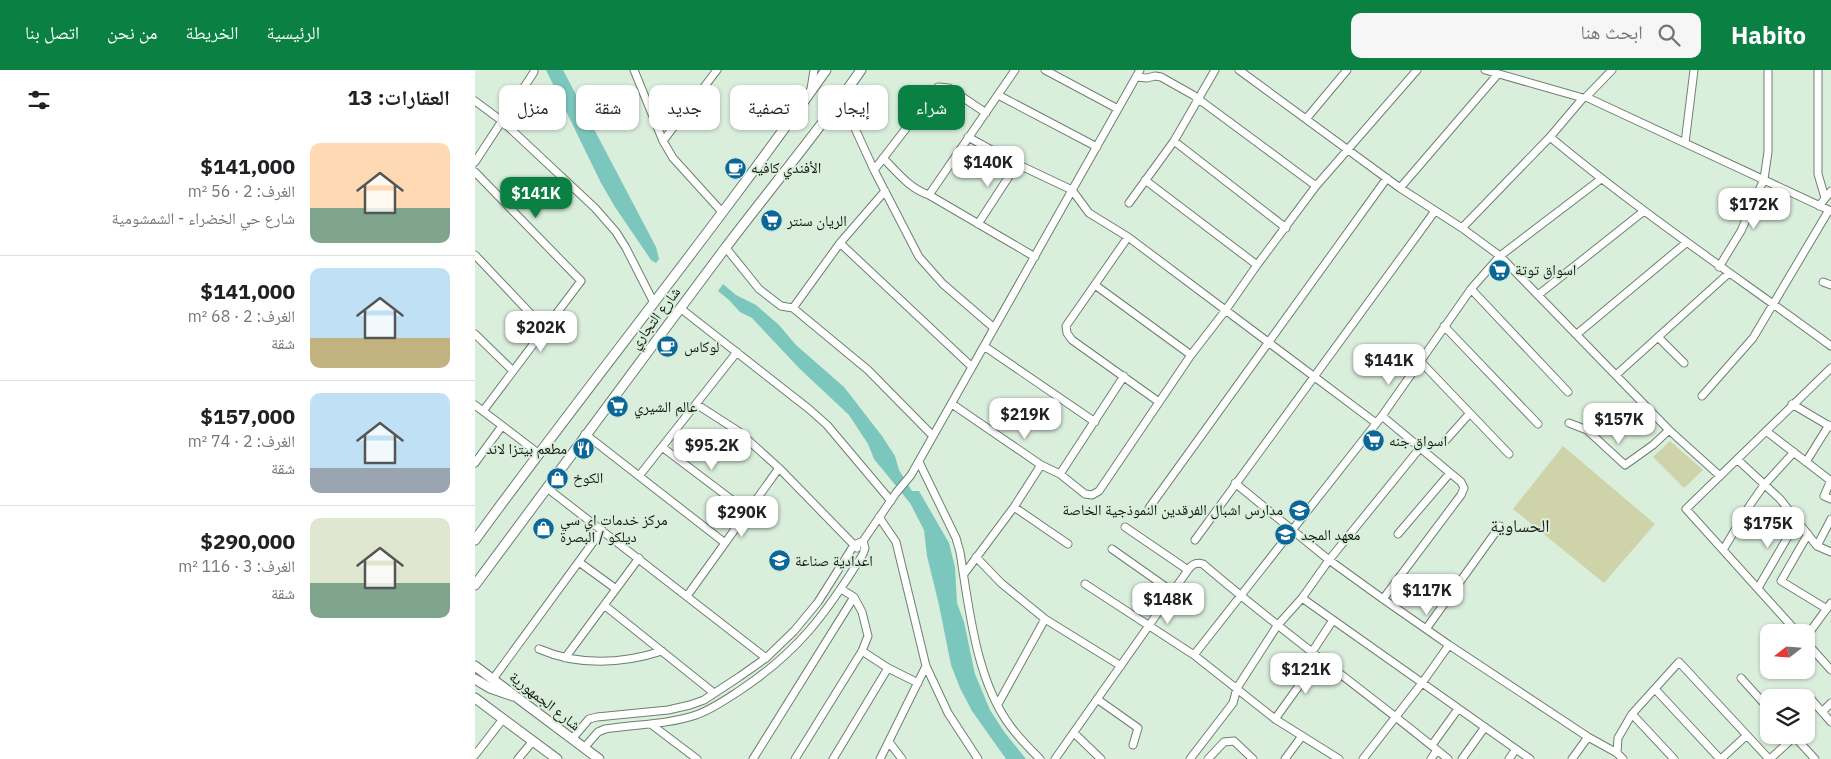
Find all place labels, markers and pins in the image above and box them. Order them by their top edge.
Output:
pin: $140K [953,146,1023,188]
cafe icon: الأفندي كافيه [723,156,747,180]
place label: الأفندي كافيه [751,158,821,180]
pin: $141K [501,176,571,219]
pin: $172K [1719,188,1789,230]
supermarket icon: الريان سنتر [759,209,783,233]
place label: الريان سنتر [786,211,847,231]
supermarket icon: اسواق توتة [1487,258,1511,282]
place label: اسواق توتة [1515,260,1576,280]
pin: $202K [506,310,576,353]
cafe icon: لوكاس [656,335,680,359]
place label: لوكاس [684,337,719,357]
pin: $141K [1354,344,1424,386]
supermarket icon: عالم الشيري [606,395,630,419]
place label: عالم الشيري [634,397,698,419]
pin: $219K [990,398,1060,440]
pin: $157K [1584,402,1654,445]
pin: $95.2K [671,428,753,471]
supermarket icon: اسواق جنه [1361,429,1385,453]
place label: اسواق جنه [1389,431,1447,451]
restaurant icon: مطعم بيتزا لاند [571,437,595,461]
place label: مطعم بيتزا لاند [486,439,567,459]
shop icon: الكوخ [545,466,569,490]
place label: الكوخ [573,468,603,488]
pin: $290K [707,496,777,538]
school or university icon: مدارس اشبال الفرقدين النموذجية الخاصة [1287,498,1311,522]
place label: مدارس اشبال الفرقدين النموذجية الخاصة [1062,500,1283,520]
pin: $175K [1733,506,1803,549]
place label: مركز خدمات اي سي ديلكو / البصرة [560,510,668,546]
shop icon: مركز خدمات اي سي ديلكو / البصرة [532,517,556,541]
school or university icon: معهد المجد [1273,523,1297,547]
place label: معهد المجد [1301,525,1361,544]
school or university icon: اعدادية صناعة [767,549,791,573]
place label: اعدادية صناعة [795,551,873,570]
pin: $117K [1392,574,1462,616]
pin: $148K [1133,582,1203,625]
pin: $121K [1271,652,1341,695]

